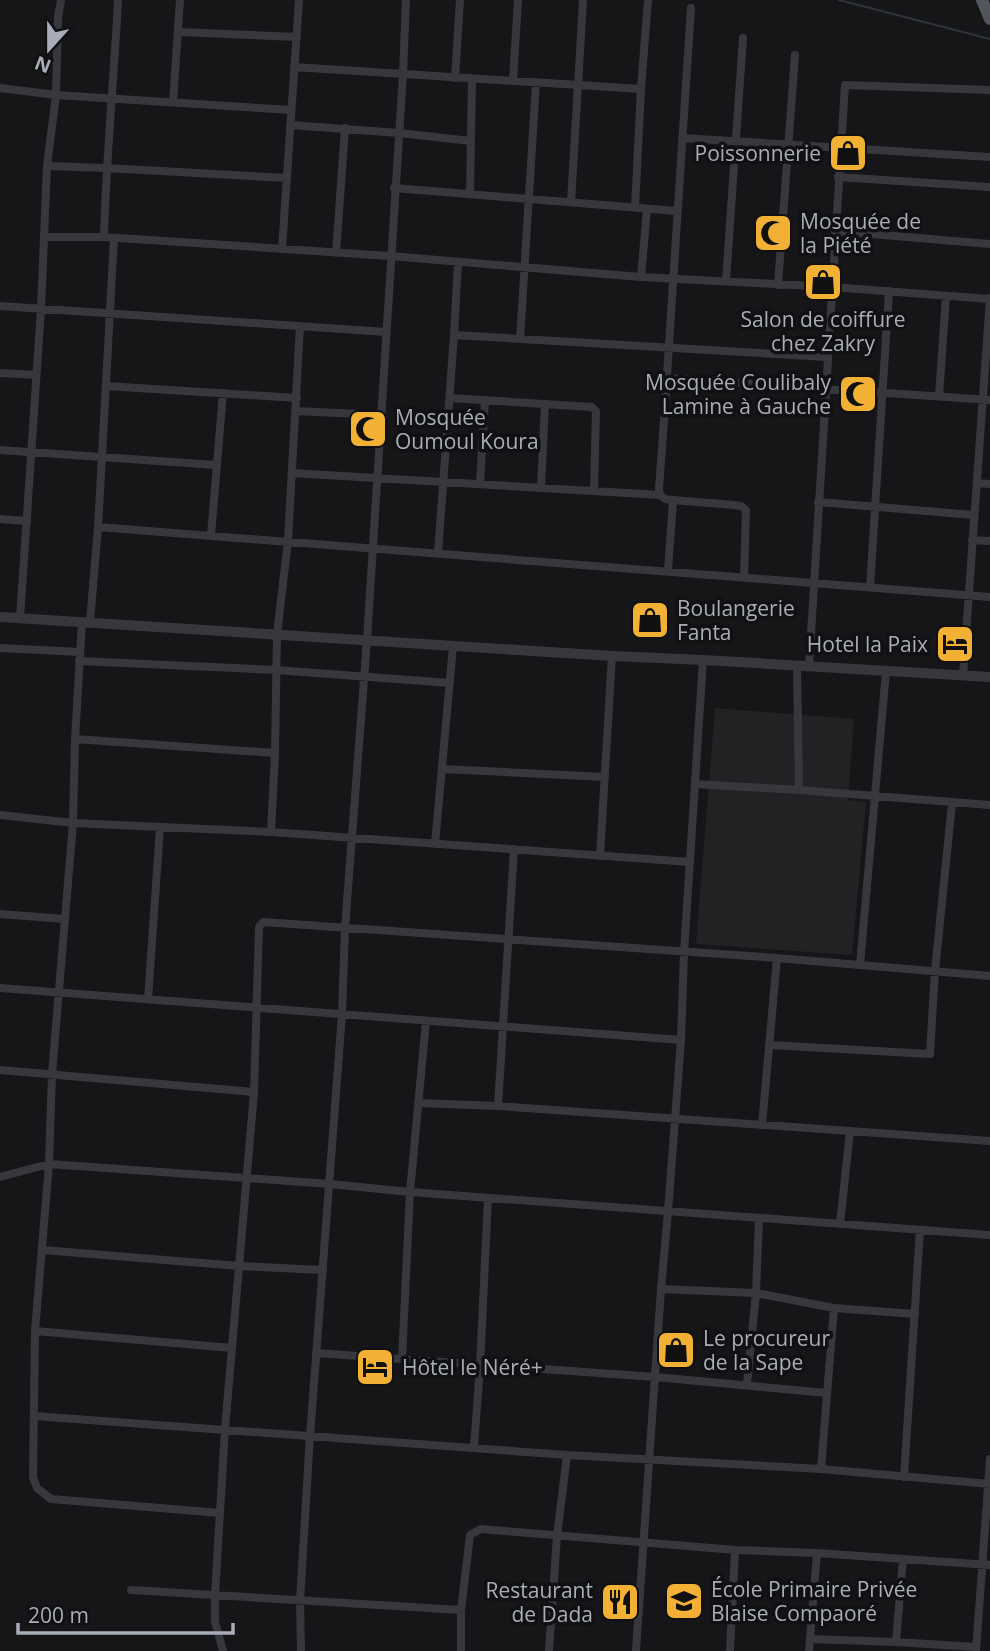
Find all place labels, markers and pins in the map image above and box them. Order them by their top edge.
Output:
shop icon: Poissonnerie [827,132,869,174]
place label: Poissonnerie [695,139,821,167]
place label: Mosquée de la Piété [800,207,921,259]
mosque icon: Mosquée de la Piété [752,212,794,254]
shop icon: Salon de coiffure chez Zakry [802,261,844,303]
place label: Salon de coiffure chez Zakry [741,305,905,357]
place label: Mosquée Coulibaly Lamine à Gauche [645,368,831,420]
mosque icon: Mosquée Coulibaly Lamine à Gauche [837,373,879,415]
place label: Mosquée Oumoul Koura [395,403,539,455]
mosque icon: Mosquée Oumoul Koura [347,408,389,450]
place label: Boulangerie Fanta [677,594,795,646]
shop icon: Boulangerie Fanta [629,599,671,641]
hotel icon: Hotel la Paix [934,623,976,665]
place label: Hotel la Paix [807,630,928,658]
place label: Le procureur de la Sape [703,1324,830,1376]
shop icon: Le procureur de la Sape [655,1329,697,1371]
hotel icon: Hôtel le Néré+ [354,1346,396,1388]
place label: Hôtel le Néré+ [402,1353,543,1381]
place label: École Primaire Privée Blaise Compaoré [711,1575,917,1627]
place label: Restaurant de Dada [486,1576,593,1628]
school or university icon: École Primaire Privée Blaise Compaoré [663,1580,705,1622]
restaurant icon: Restaurant de Dada [599,1581,641,1623]

